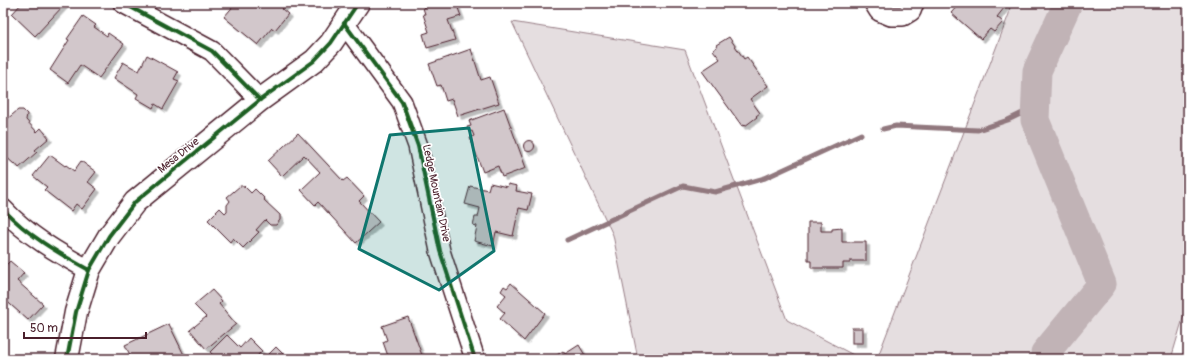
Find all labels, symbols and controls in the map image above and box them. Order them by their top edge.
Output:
street label: Mesa Drive [155,134,202,176]
street label: Ledge Mountain Drive [420,143,453,244]
scale bar [24,314,146,340]
text: 50 m [30,321,58,336]

